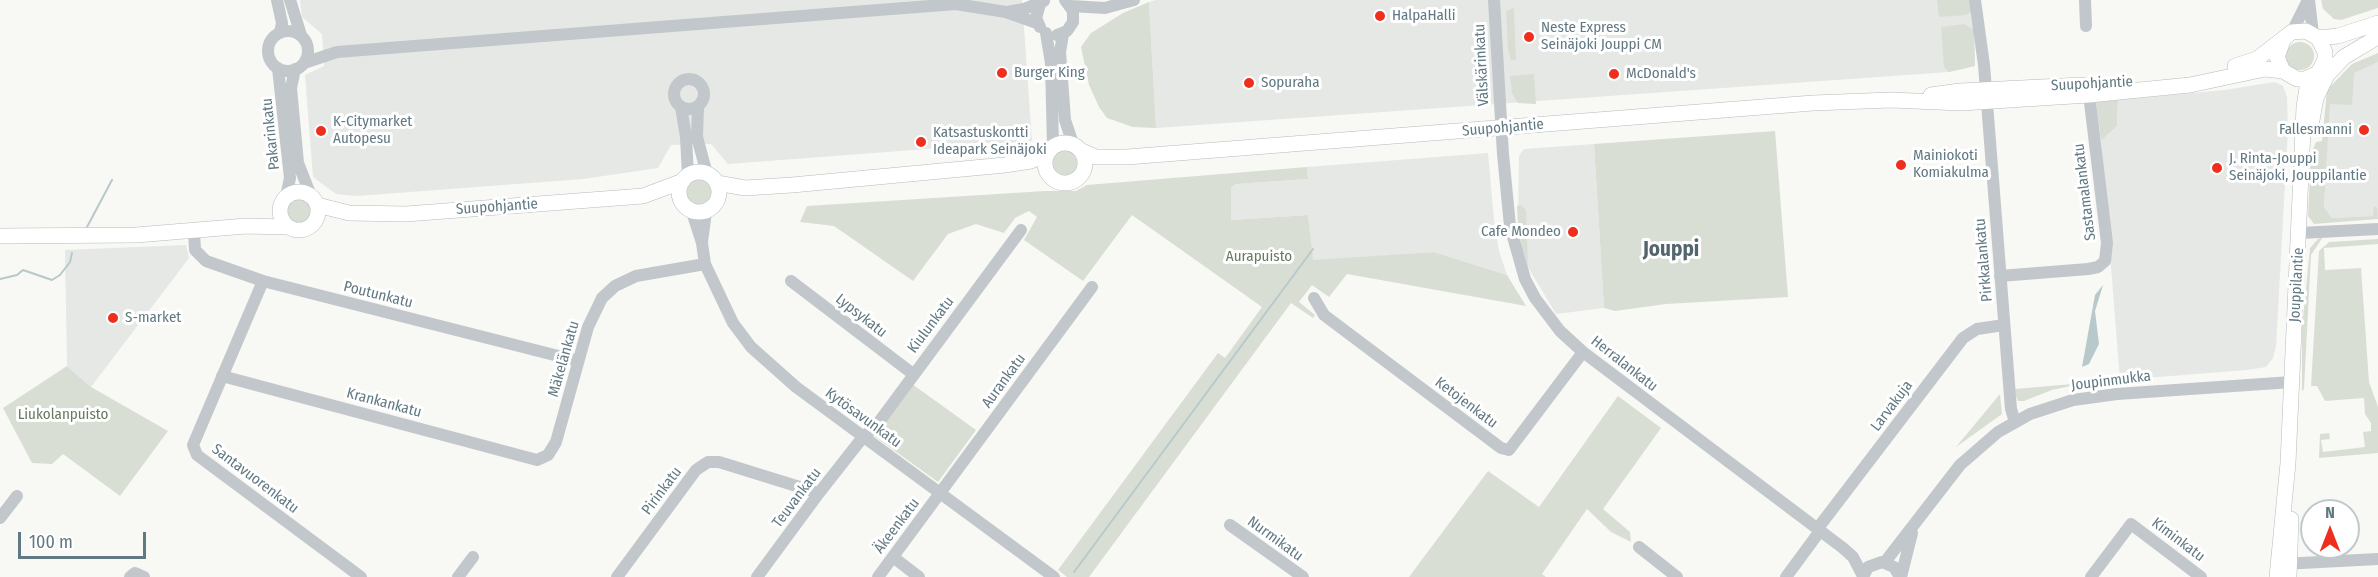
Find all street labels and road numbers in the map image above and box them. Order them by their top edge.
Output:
street label: Välskärinkatu [1471,23,1493,107]
street label: Suupohjantie [2051,73,2133,95]
street label: Pakarinkatu [258,97,284,171]
street label: Suupohjantie [1461,115,1545,141]
street label: Sastamalankatu [2070,142,2100,242]
street label: Suupohjantie [455,195,539,219]
street label: Pirkkalankatu [1971,217,1997,303]
street label: Jouppilantie [2286,247,2308,323]
street label: Poutunkatu [342,278,414,312]
street label: Lypsykatu [832,290,890,342]
street label: Kiulunkatu [904,293,958,357]
street label: Mäkelänkatu [545,319,583,399]
street label: Herralankatu [1587,332,1661,396]
street label: Aurankatu [978,350,1030,412]
street label: Joupinmukka [2070,367,2152,395]
street label: Ketojenkatu [1431,374,1501,432]
street label: Larvakuja [1867,377,1917,435]
street label: Krankankatu [345,384,423,422]
street label: Kytösavunkatu [821,384,905,452]
street label: Santavuorenkatu [208,441,302,517]
street label: Pirinkatu [638,463,686,519]
street label: Teuvankatu [769,465,825,531]
street label: Äkeenkatu [870,495,924,557]
street label: Nurmikatu [1244,513,1306,565]
street label: Kiminkatu [2148,514,2208,566]

